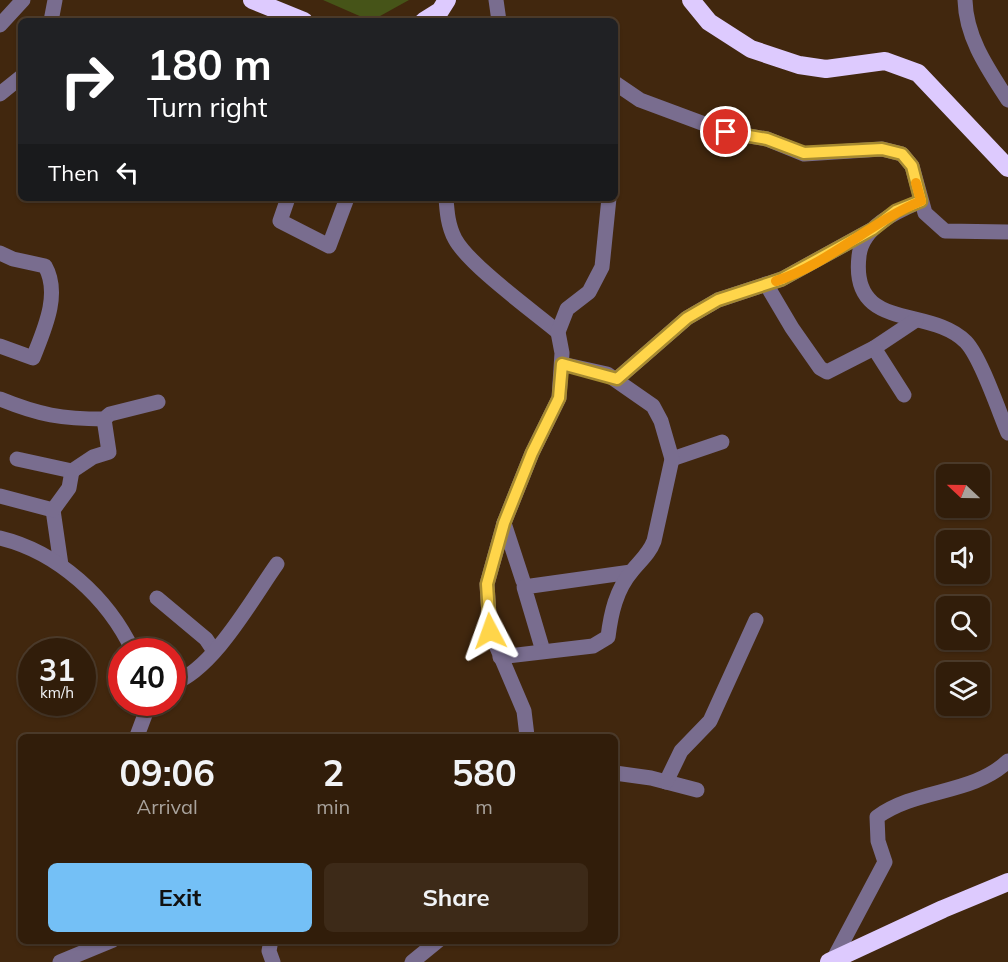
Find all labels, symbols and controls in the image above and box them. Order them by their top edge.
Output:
text: 180 m [147,38,272,91]
icon: right [48,42,126,120]
text: Turn right [147,90,267,124]
pin [700,106,751,157]
icon: arrive [709,115,742,148]
icon: left [111,156,144,189]
text: Then [48,159,99,187]
north arrow [936,464,990,518]
map controls [936,464,990,716]
button: sound [936,530,990,584]
button: search [936,596,990,650]
position arrow [458,599,522,663]
speed limit sign: 40 [108,638,186,716]
text: 31 [39,651,75,689]
button: layers [936,662,990,716]
text: km/h [40,683,74,702]
text: 09:06 [119,750,215,795]
text: 2 [322,750,344,795]
text: 580 [452,750,517,795]
text: Arrival [137,794,198,819]
text: min [316,794,350,819]
text: m [475,794,493,819]
button: Exit [48,863,312,932]
button: Share [324,863,588,932]

